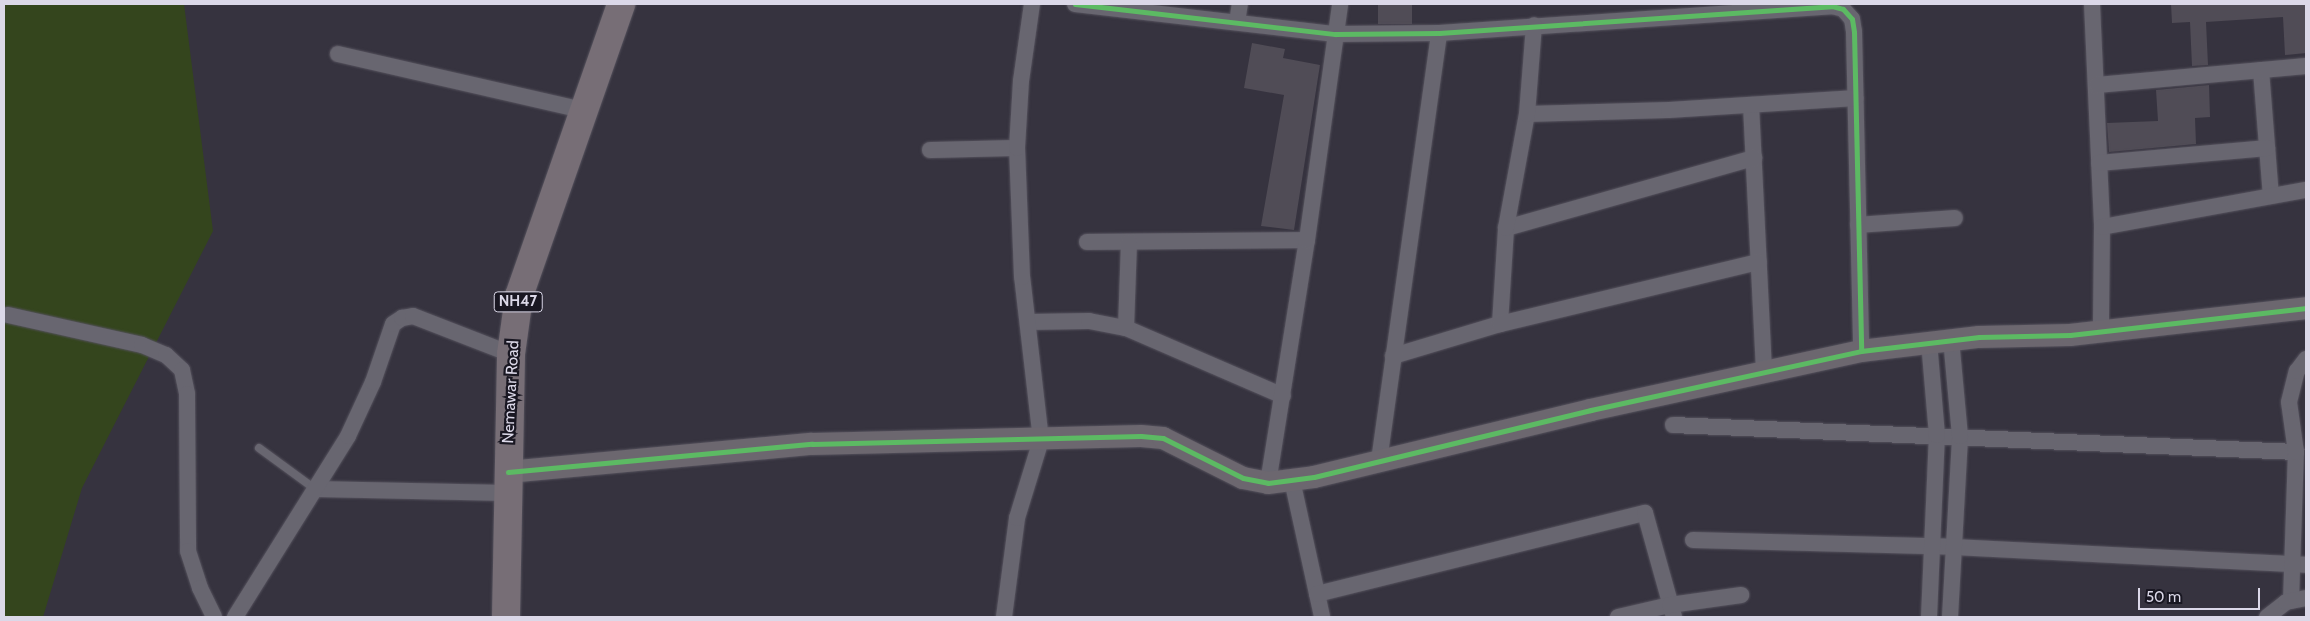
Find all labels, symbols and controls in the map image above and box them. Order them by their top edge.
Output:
road number: NH47 [493,290,543,314]
street label: Nemawar Road [499,340,523,444]
scale bar [2140,578,2262,610]
text: 50 m [2146,588,2181,606]

